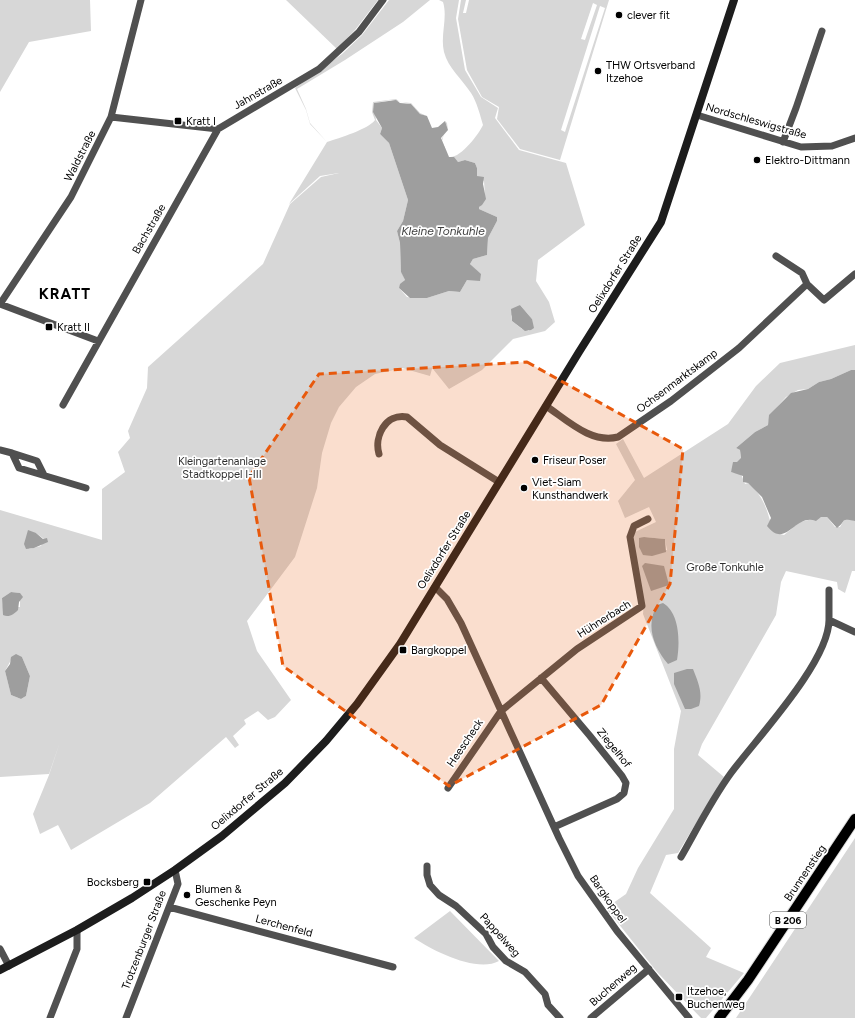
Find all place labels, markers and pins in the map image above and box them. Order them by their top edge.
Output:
place label: clever fit [627,9,670,22]
marker: clever fit [614,10,624,20]
place label: THW Ortsverband Itzehoe [606,59,695,85]
marker: THW Ortsverband Itzehoe [593,66,603,76]
place label: Kratt I [186,115,216,128]
marker: Kratt I [173,116,183,126]
place label: Elektro-Dittmann [765,154,850,167]
marker: Elektro-Dittmann [752,155,762,165]
place label: Kratt II [57,321,90,334]
marker: Kratt II [44,322,54,332]
place label: Friseur Poser [543,454,607,467]
marker: Friseur Poser [530,455,540,465]
place label: Viet-Siam Kunsthandwerk [532,476,609,502]
marker: Viet-Siam Kunsthandwerk [519,483,529,493]
place label: Bargkoppel [411,644,467,657]
marker: Bargkoppel [398,645,408,655]
place label: Bocksberg [87,876,139,889]
marker: Bocksberg [142,877,152,887]
place label: Blumen & Geschenke Peyn [195,883,277,909]
marker: Blumen & Geschenke Peyn [182,890,192,900]
place label: Itzehoe, Buchenweg [687,985,745,1011]
marker: Itzehoe, Buchenweg [674,992,684,1002]

